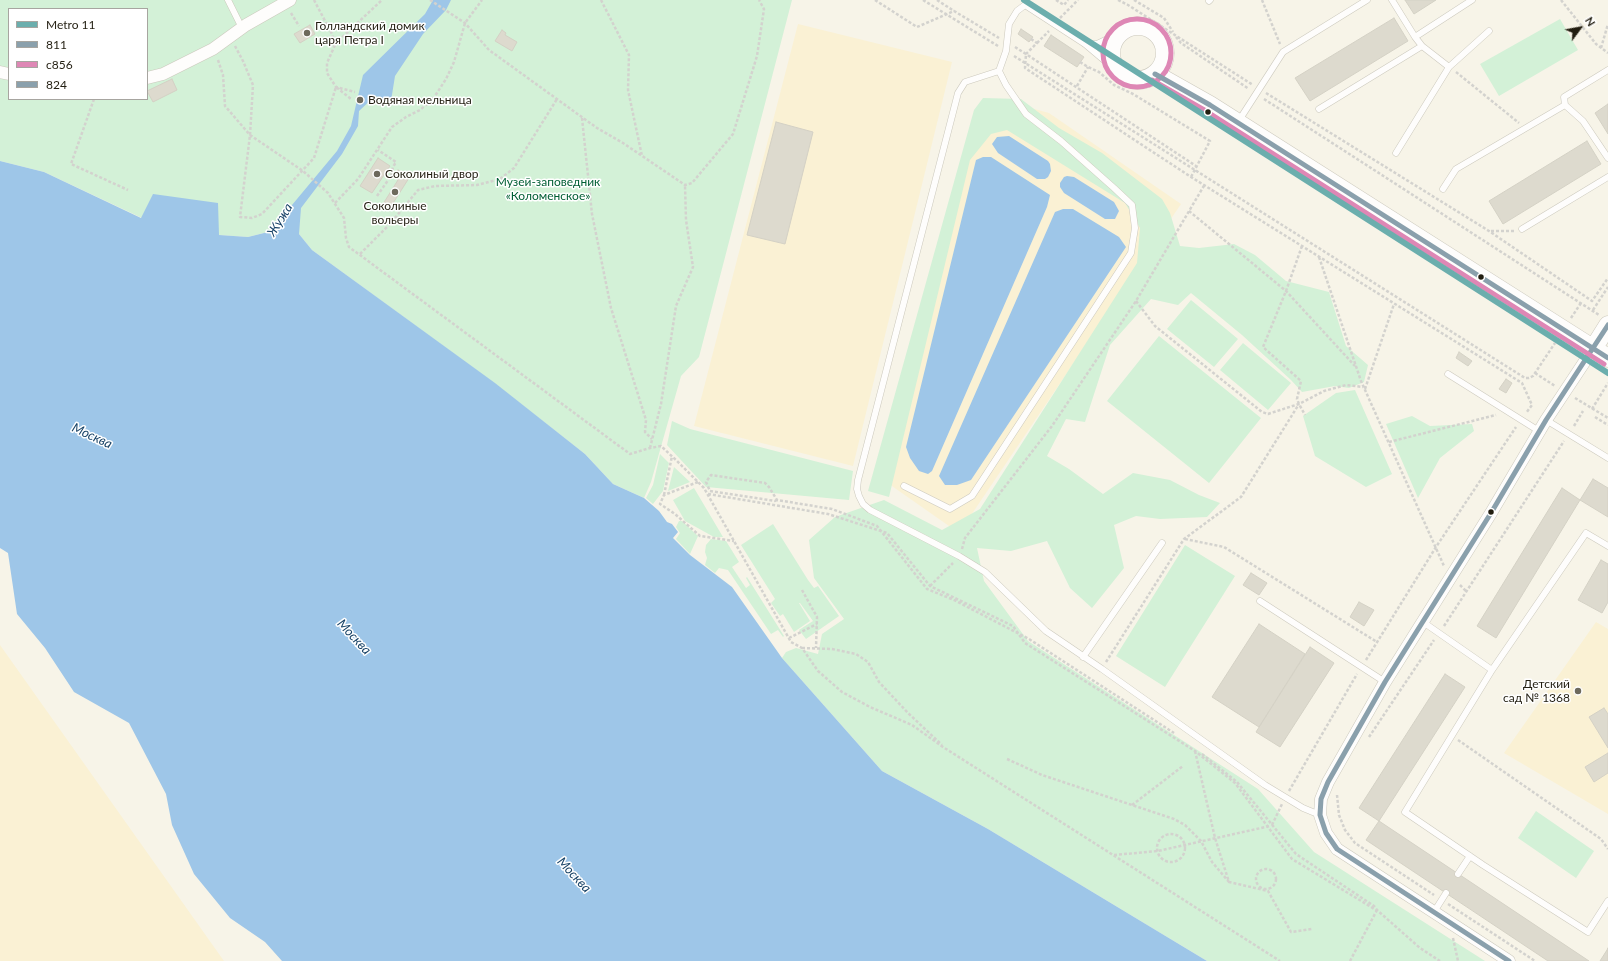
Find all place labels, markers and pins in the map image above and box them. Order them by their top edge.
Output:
place label: Голландский домик царя Петра I [315,19,425,47]
marker: Голландский домик царя Петра I [302,28,312,38]
place label: Водяная мельница [368,93,472,107]
marker: Водяная мельница [355,95,365,105]
unlabelled marker [1203,107,1213,117]
place label: Соколиный двор [385,167,479,181]
marker: Соколиный двор [372,169,382,179]
marker: Соколиные вольеры [390,187,400,197]
place label: Соколиные вольеры [364,199,426,227]
unlabelled marker [1476,272,1486,282]
unlabelled marker [1486,507,1496,517]
place label: Детский сад № 1368 [1503,677,1570,705]
marker: Детский сад № 1368 [1573,686,1583,696]

